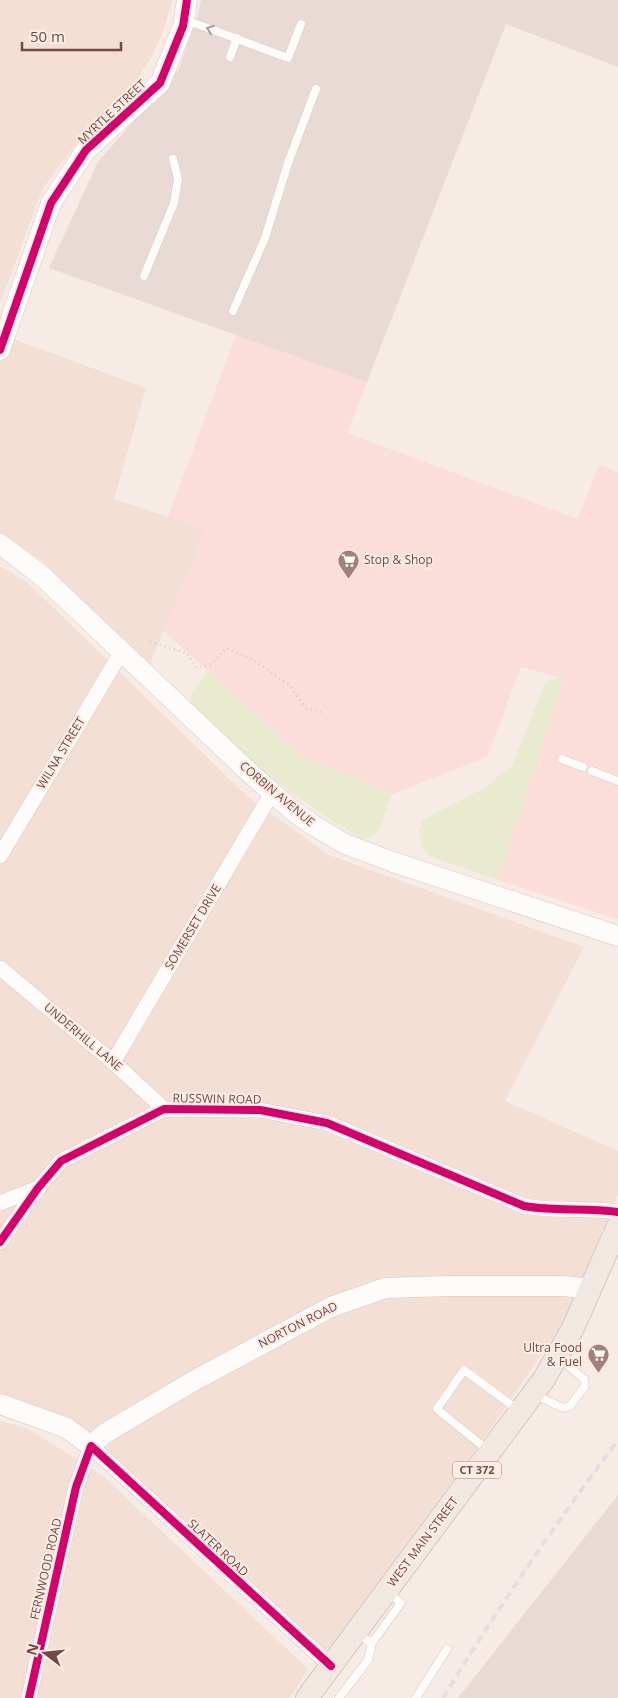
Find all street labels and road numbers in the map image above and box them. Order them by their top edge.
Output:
street label: MYRTLE STREET [74,75,150,148]
street label: WILNA STREET [32,713,89,792]
street label: CORBIN AVENUE [236,757,319,830]
street label: SOMERSET DRIVE [160,881,225,973]
street label: UNDERHILL LANE [40,999,126,1075]
street label: RUSSWIN ROAD [172,1089,262,1108]
street label: NORTON ROAD [255,1297,340,1352]
road number: CT 372 [453,1462,501,1478]
street label: WEST MAIN STREET [383,1493,462,1590]
street label: SLATER ROAD [184,1515,252,1580]
street label: FERNWOOD ROAD [26,1516,65,1621]

